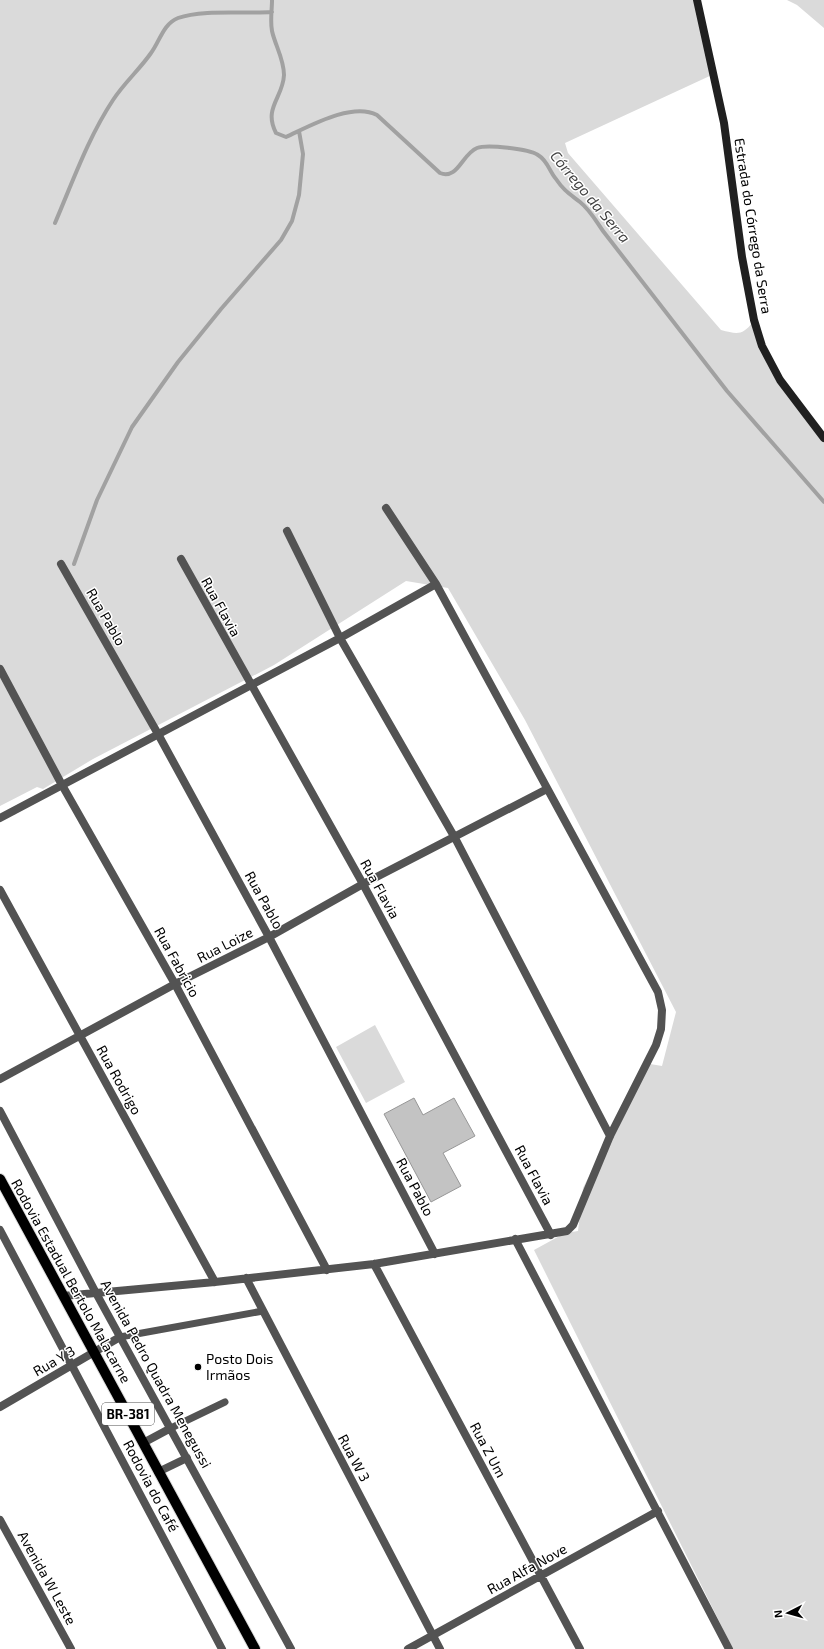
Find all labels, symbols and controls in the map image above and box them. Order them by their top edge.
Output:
street label: Estrada do Córrego da Serra [731,137,776,315]
water label: Córrego da Serra [547,147,634,246]
street label: Rua Flavia [198,574,245,639]
street label: Rua Pablo [83,585,130,649]
street label: Rua Flavia [357,856,404,921]
street label: Rua Pablo [242,868,287,932]
street label: Rua Loize [194,923,256,966]
street label: Rua Fabricio [151,924,204,1000]
street label: Rua Rodrigo [93,1042,146,1117]
street label: Rua Flavia [512,1142,557,1208]
street label: Rua Pablo [393,1155,438,1219]
street label: Rodovia Estadual Bertolo Malacarne [8,1176,135,1386]
street label: Avenida Pedro Quadra Menegussi [98,1277,215,1471]
street label: Rua Y 3 [30,1342,78,1379]
place label: Posto Dois Irmãos [206,1350,273,1383]
marker: Posto Dois Irmãos [193,1362,203,1372]
road number: BR-381 [102,1403,154,1425]
street label: Rua Z Um [467,1419,510,1480]
street label: Rua W 3 [335,1431,374,1484]
street label: Rodovia do Café [120,1437,183,1535]
street label: Avenida W Leste [15,1528,80,1628]
street label: Rua Alfa Nove [484,1540,570,1597]
north arrow [768,1593,808,1633]
text: N [771,1609,784,1619]

